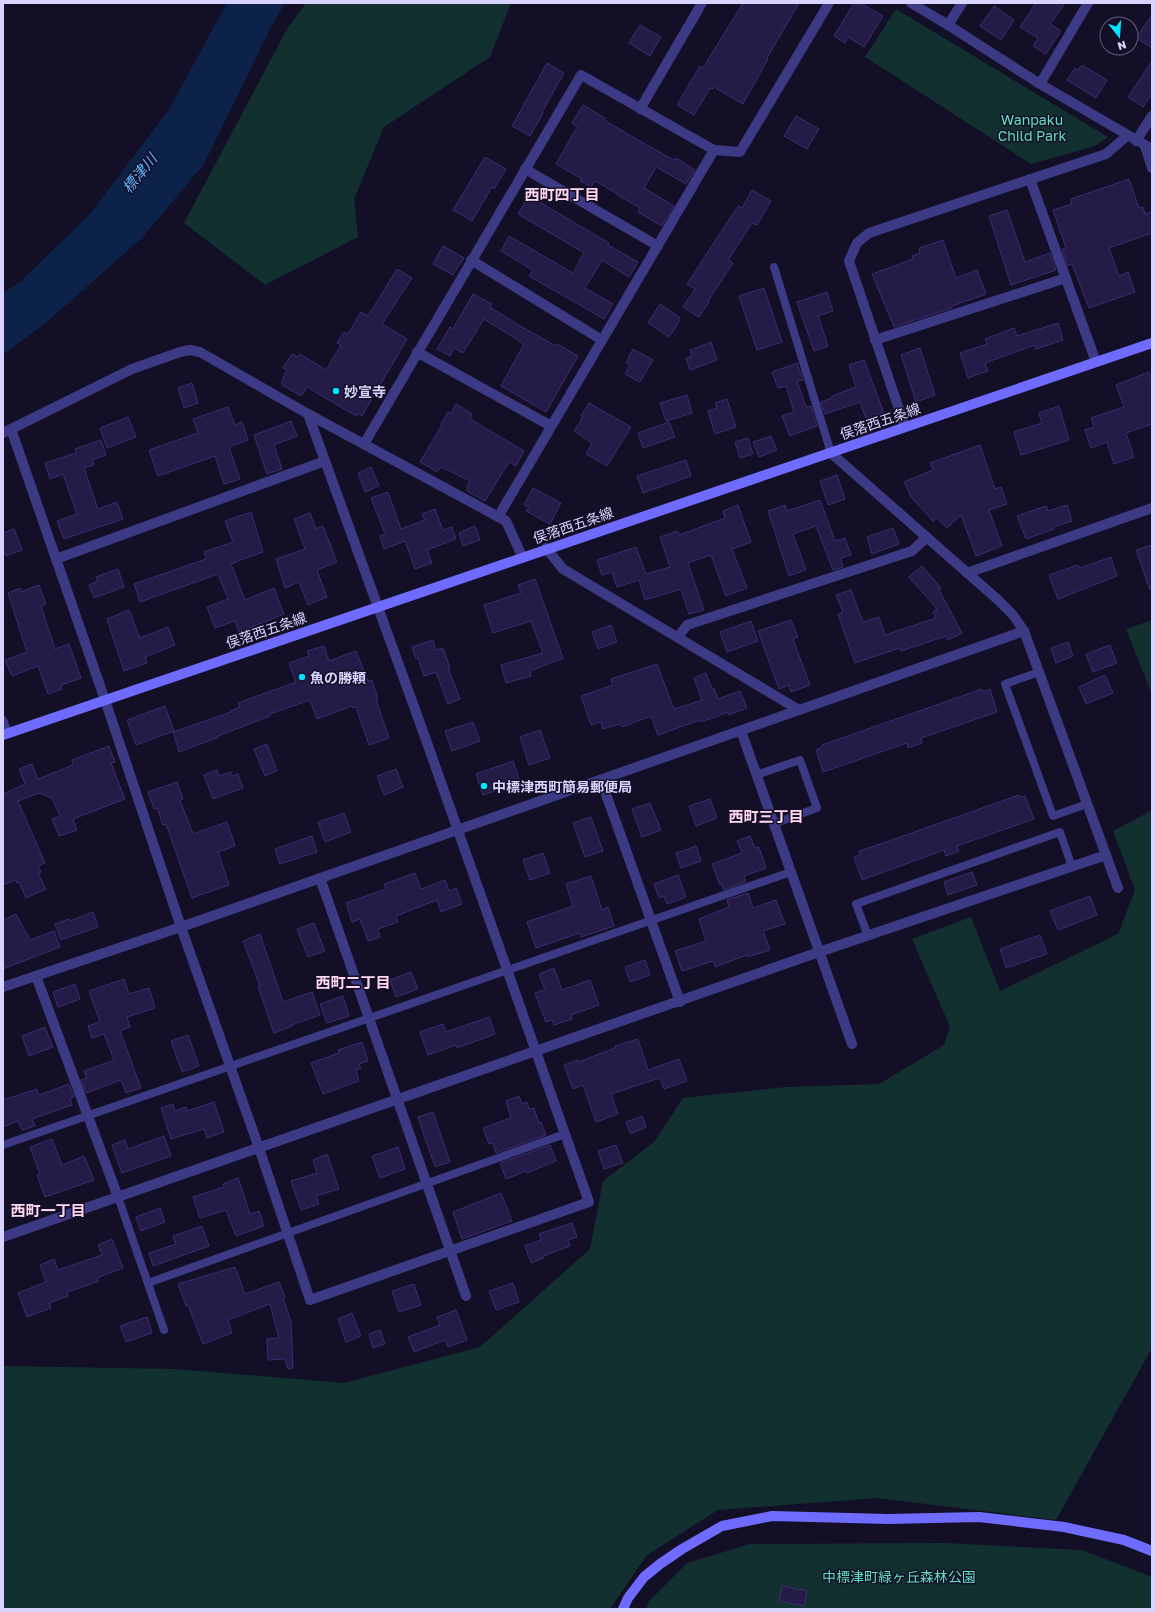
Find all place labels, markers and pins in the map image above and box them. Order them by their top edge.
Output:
place label: 妙宣寺 [344,383,386,400]
marker: 妙宣寺 [331,386,341,396]
place label: 魚の勝頼 [310,669,366,686]
marker: 魚の勝頼 [297,672,307,682]
place label: 中標津西町簡易郵便局 [492,778,632,795]
marker: 中標津西町簡易郵便局 [479,781,489,791]

